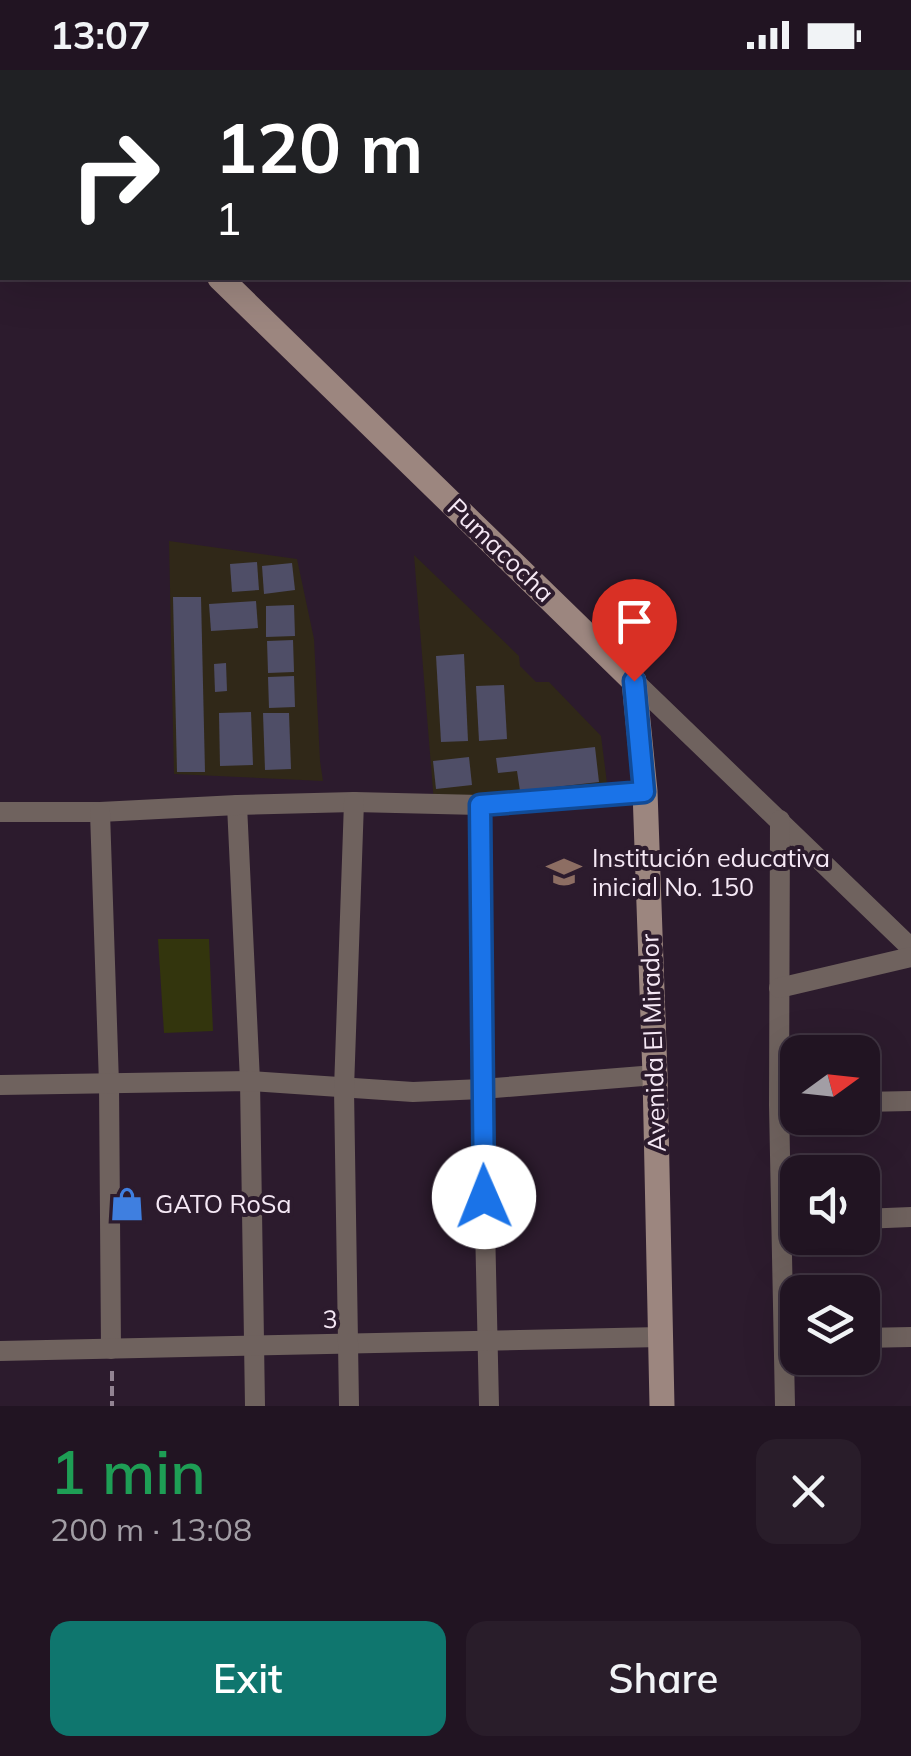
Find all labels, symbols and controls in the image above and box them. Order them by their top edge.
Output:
text: 13:07 [50,11,151,59]
text: 120 m [215,103,423,191]
icon: right [50,110,180,240]
text: 1 [215,190,242,246]
street label: Pumacocha [442,491,561,608]
pin [592,579,677,682]
icon: arrive [607,594,662,649]
place label: Institución educativa inicial No. 150 [592,842,830,902]
school or university icon: Institución educativa inicial No. 150 [545,853,583,891]
street label: Avenida El Mirador [633,933,672,1153]
north arrow [780,1035,880,1135]
map controls [780,1035,880,1375]
position arrow [432,1145,536,1249]
button: sound [780,1155,880,1255]
shop icon: GATO RoSa [108,1185,146,1223]
place label: GATO RoSa [155,1188,291,1219]
button: layers [780,1275,880,1375]
street label: 3 [322,1303,338,1334]
text: 1 min [50,1434,206,1509]
button: close [756,1439,861,1544]
text: 200 m · 13:08 [50,1509,252,1549]
button: Exit [50,1621,446,1736]
button: Share [466,1621,861,1736]

